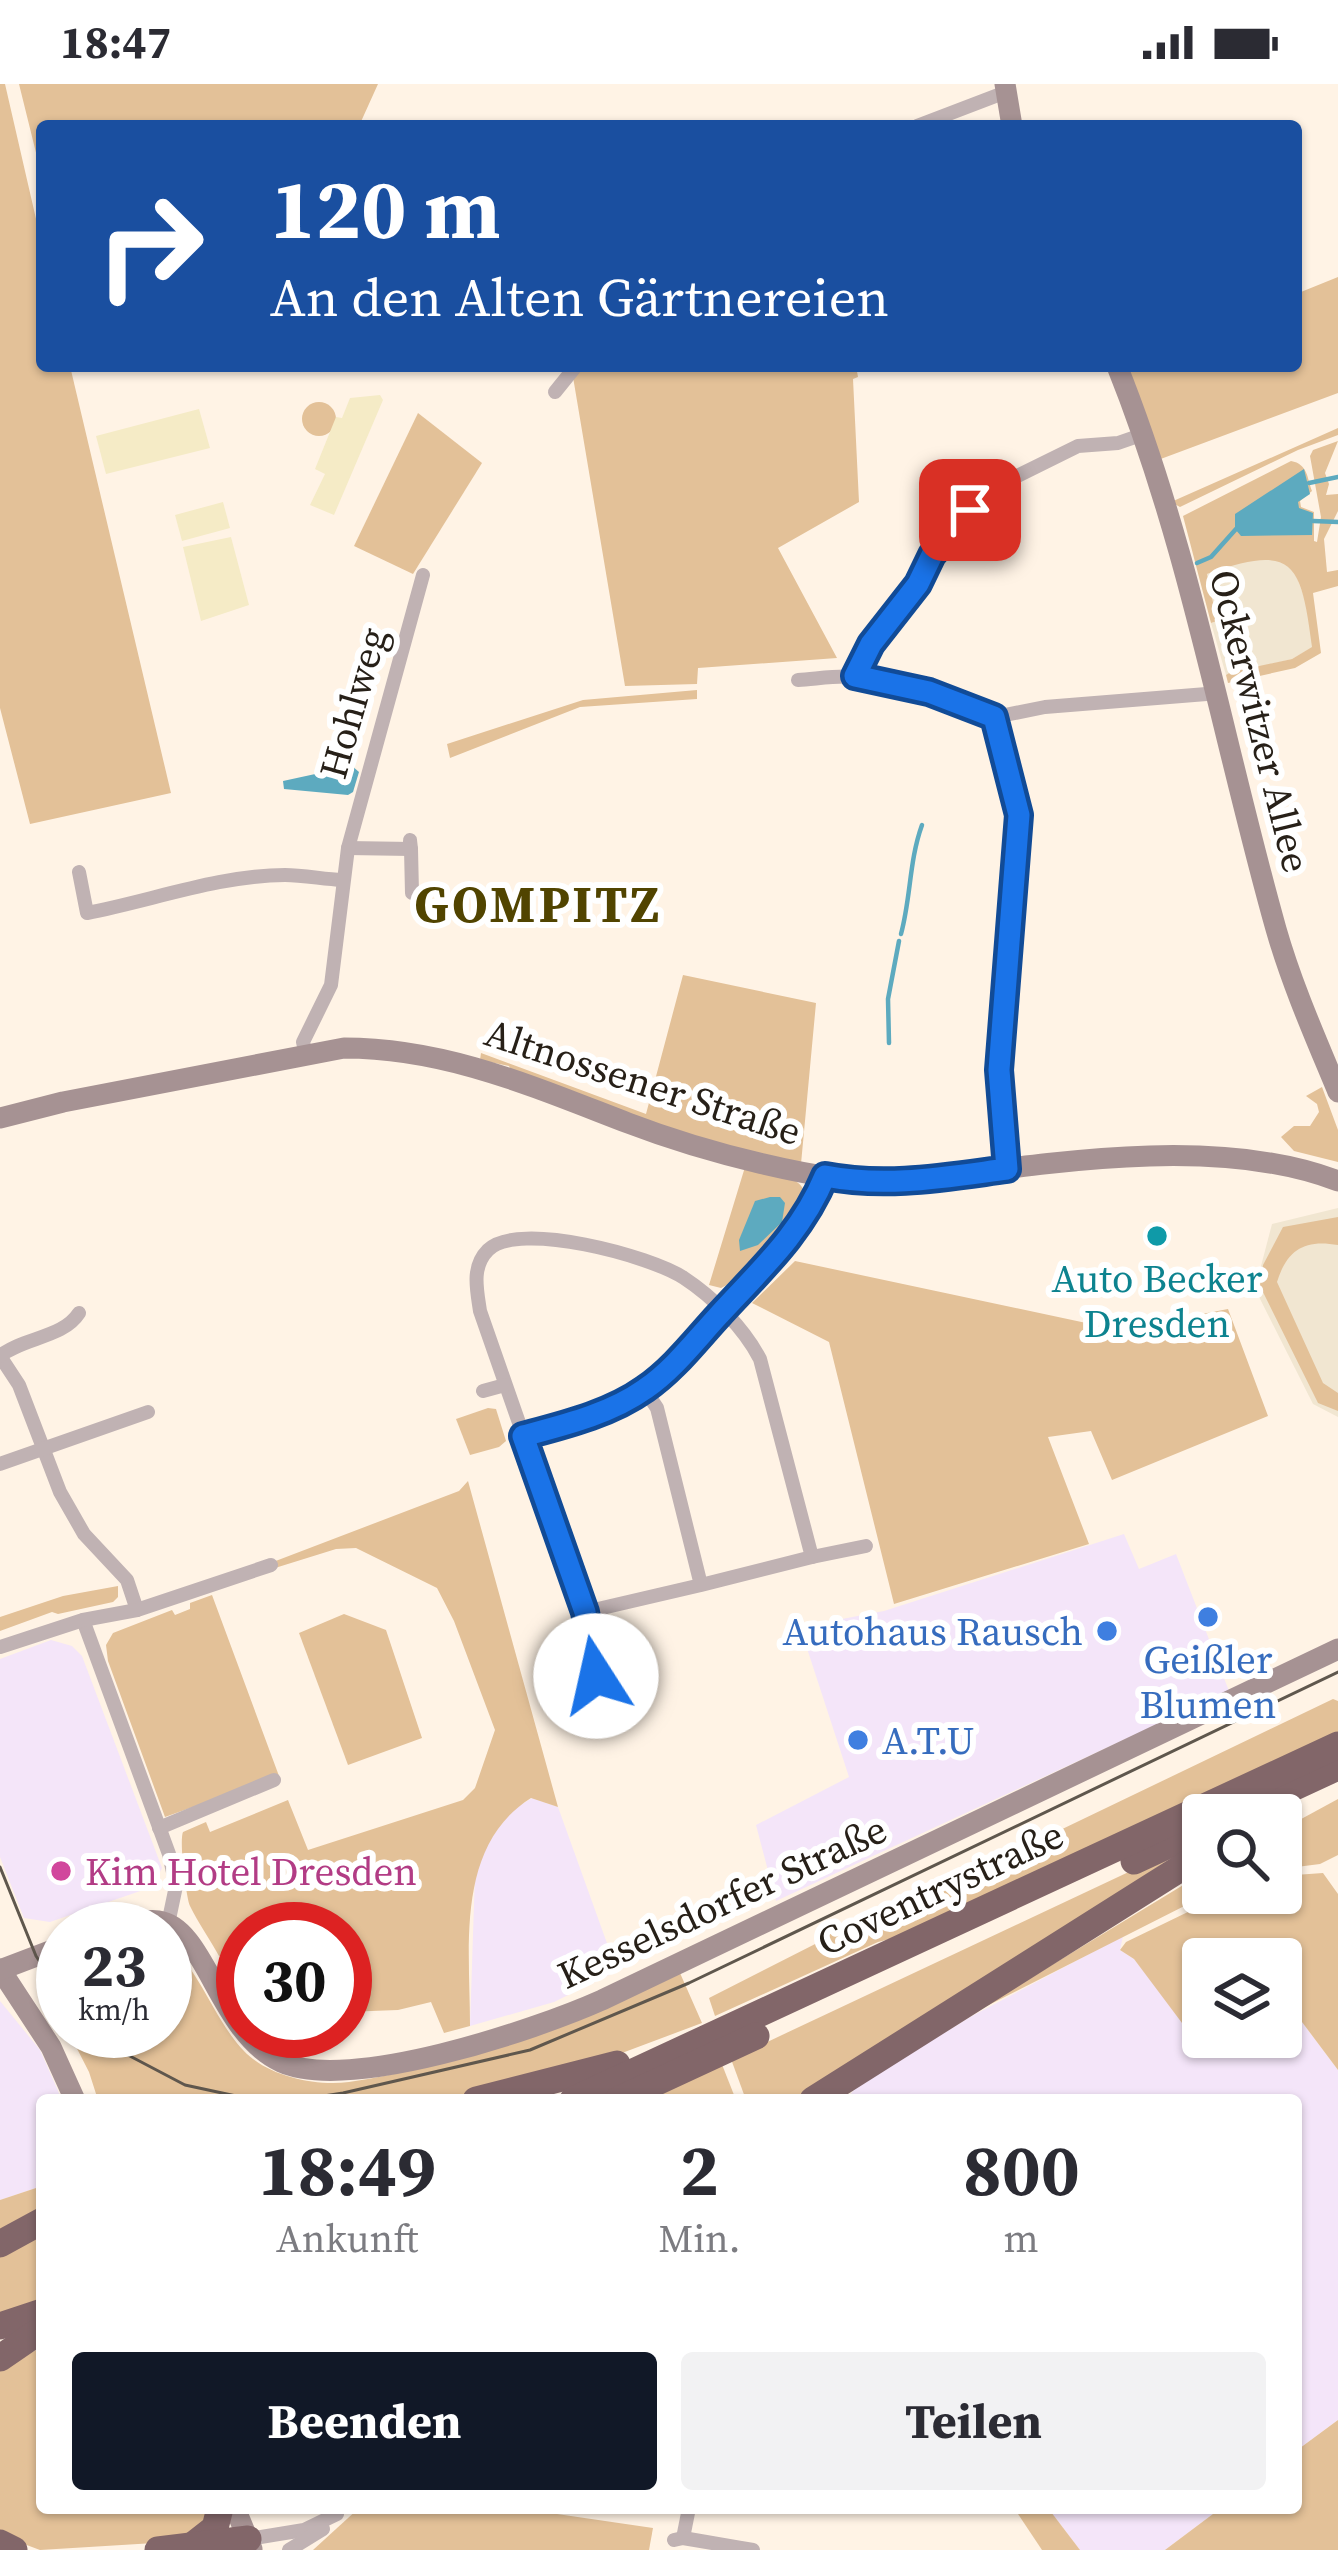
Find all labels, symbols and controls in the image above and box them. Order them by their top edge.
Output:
text: 18:47 [60,11,171,73]
text: 120 m [270,151,501,266]
icon: right [72,168,228,324]
text: An den Alten Gärtnereien [270,260,889,334]
pin [919,459,1021,561]
icon: arrive [937,477,1003,543]
street label: Ockerwitzer Allee [1197,564,1323,878]
street label: Hohlweg [306,621,400,785]
district label: GOMPITZ [414,869,662,939]
street label: Altnossener Straße [478,1006,808,1158]
marker: Auto Becker Dresden [1144,1223,1170,1249]
place label: Auto Becker Dresden [1052,1252,1263,1350]
marker: Geißler Blumen [1195,1604,1221,1630]
place label: Autohaus Rausch [783,1605,1083,1658]
position arrow [533,1613,659,1739]
marker: Autohaus Rausch [1094,1618,1120,1644]
place label: Geißler Blumen [1140,1633,1276,1731]
place label: A.T.U [882,1714,975,1767]
marker: A.T.U [845,1727,871,1753]
map controls [1182,1794,1302,2058]
button: search [1182,1794,1302,1914]
street label: Kesselsdorfer Straße [549,1803,895,2001]
street label: Coventrystraße [808,1808,1072,1968]
place label: Kim Hotel Dresden [85,1845,417,1898]
marker: Kim Hotel Dresden [48,1858,74,1884]
speed limit sign: 30 [216,1902,372,2058]
text: 23 [81,1924,147,2006]
button: layers [1182,1938,1302,2058]
text: km/h [78,1989,150,2030]
text: 18:49 [258,2120,436,2219]
text: 2 [680,2120,719,2219]
text: 800 [963,2120,1080,2219]
text: Ankunft [276,2212,418,2265]
text: Min. [658,2212,740,2265]
text: m [1004,2212,1039,2265]
button: Beenden [72,2352,657,2490]
button: Teilen [681,2352,1266,2490]

